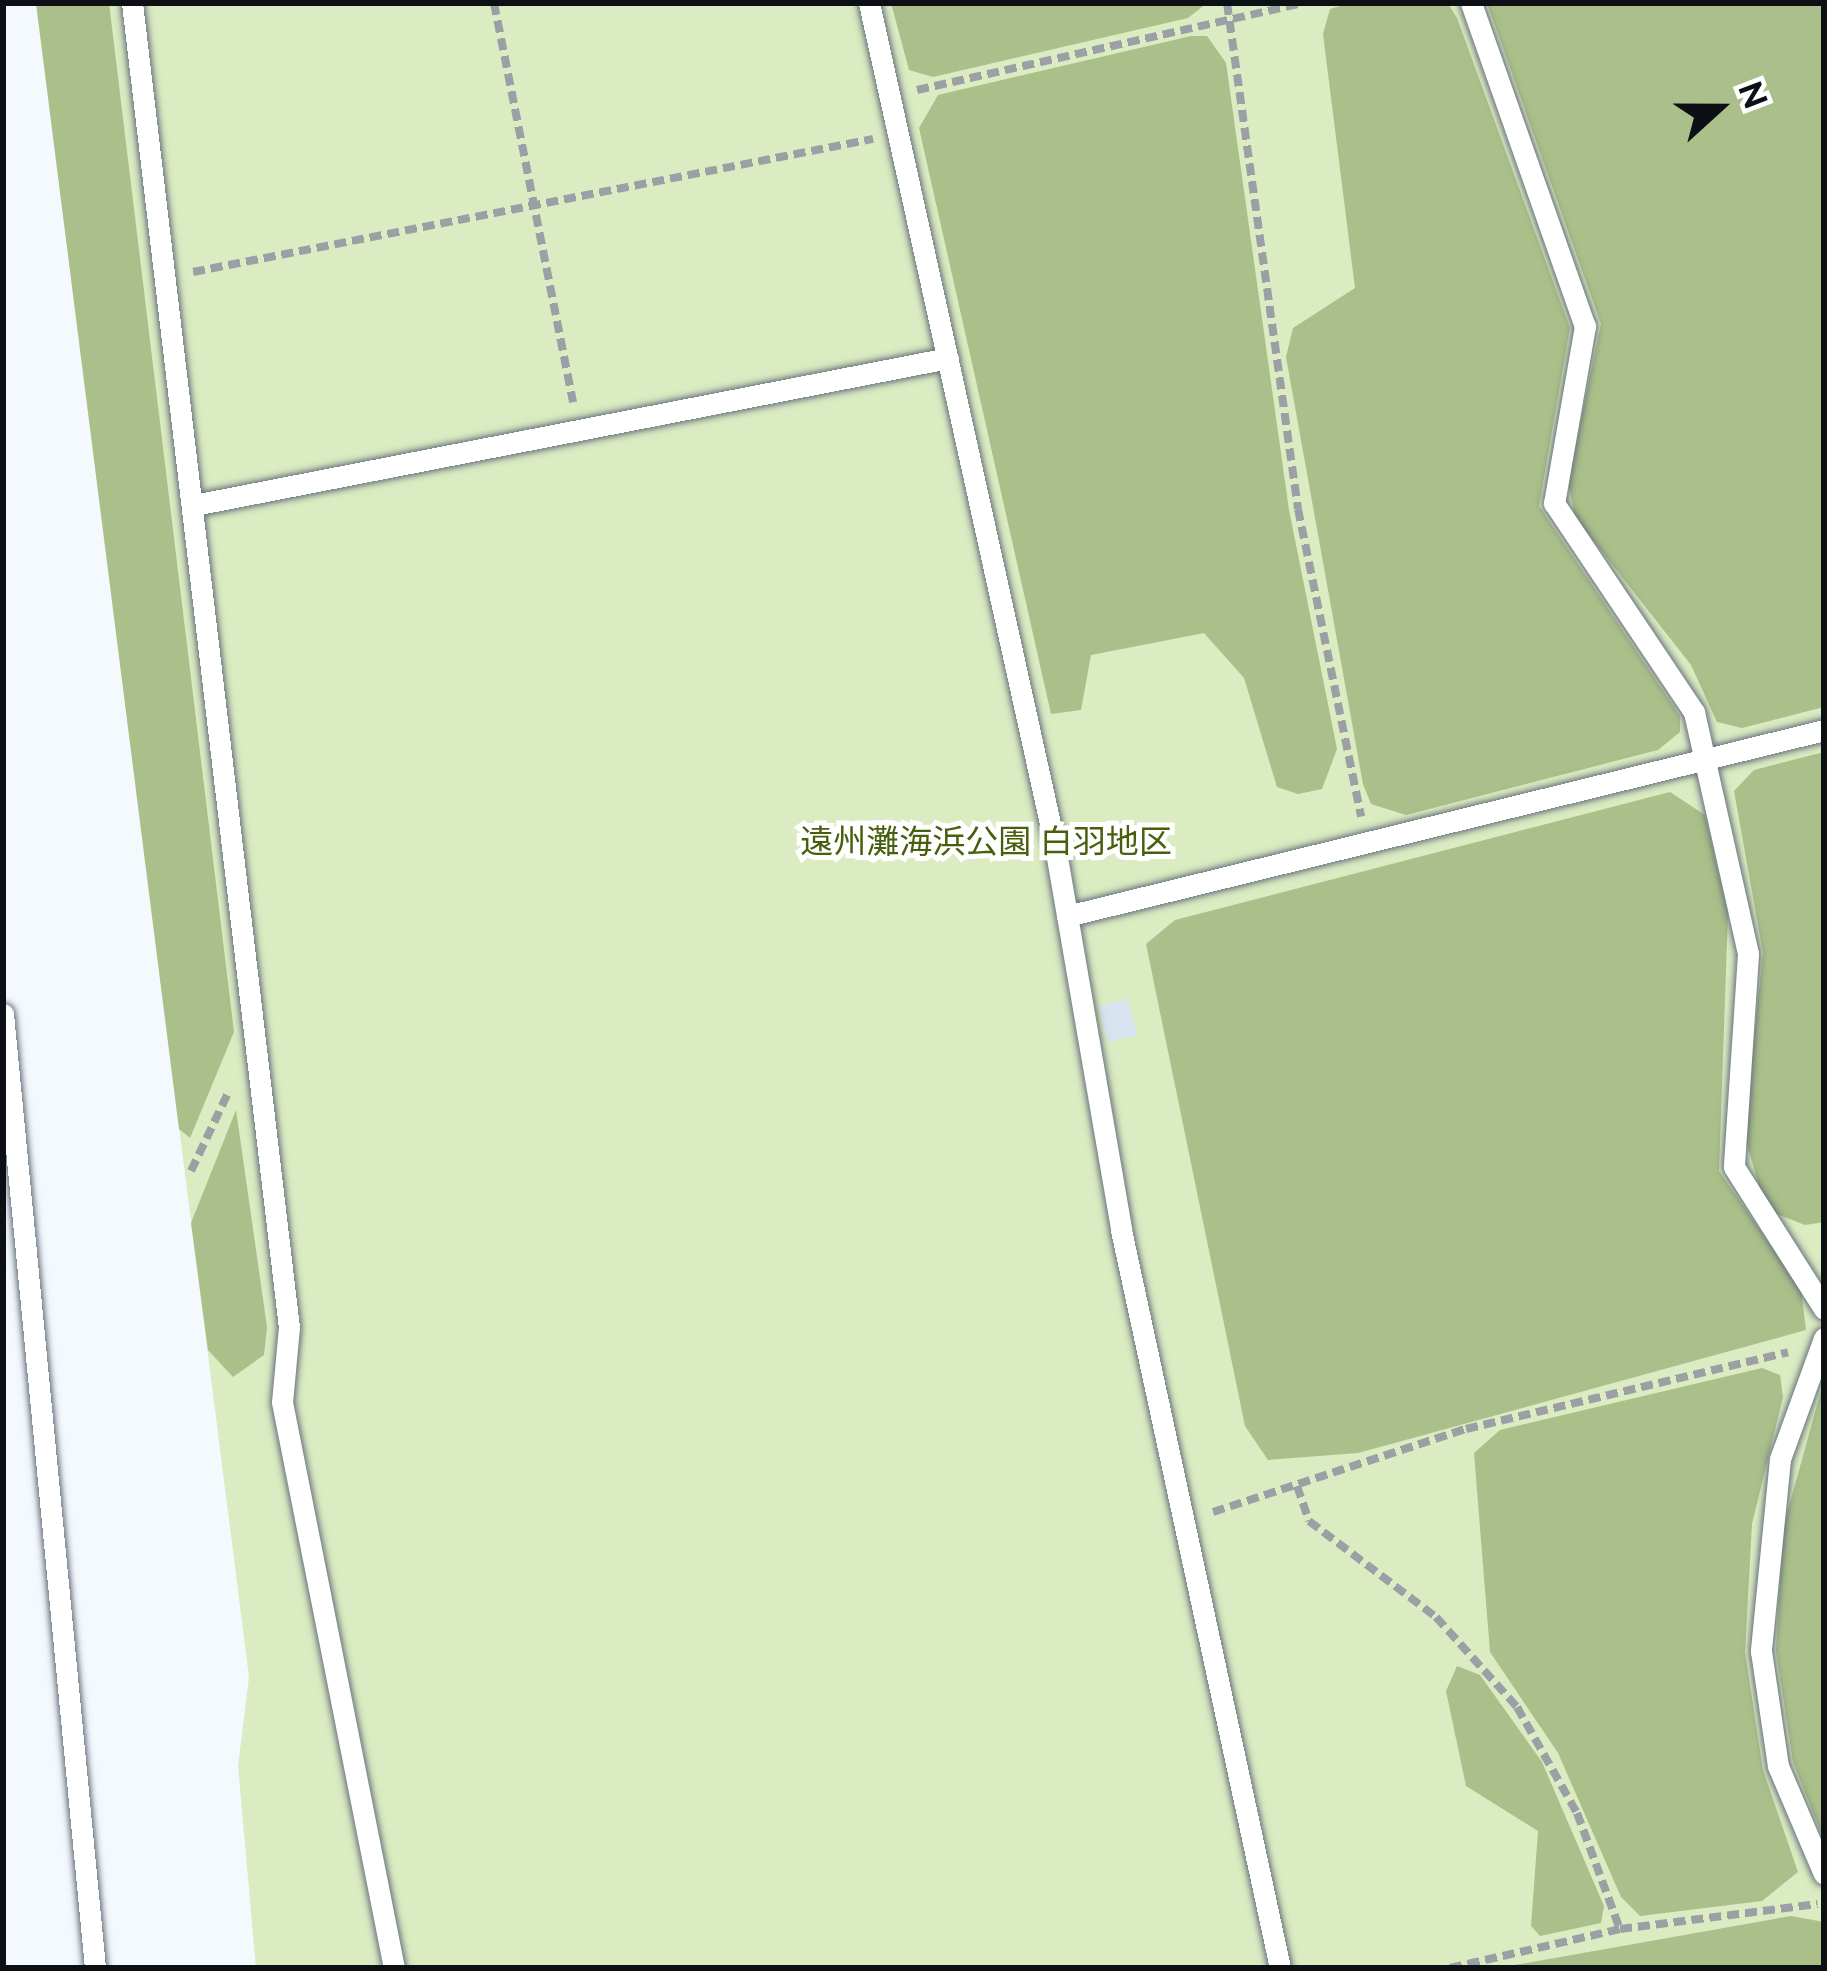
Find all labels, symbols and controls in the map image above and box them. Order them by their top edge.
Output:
north arrow [1659,48,1779,168]
text: N [1730,76,1776,114]
park label: 遠州灘海浜公園 白羽地区 [800,822,1172,862]

